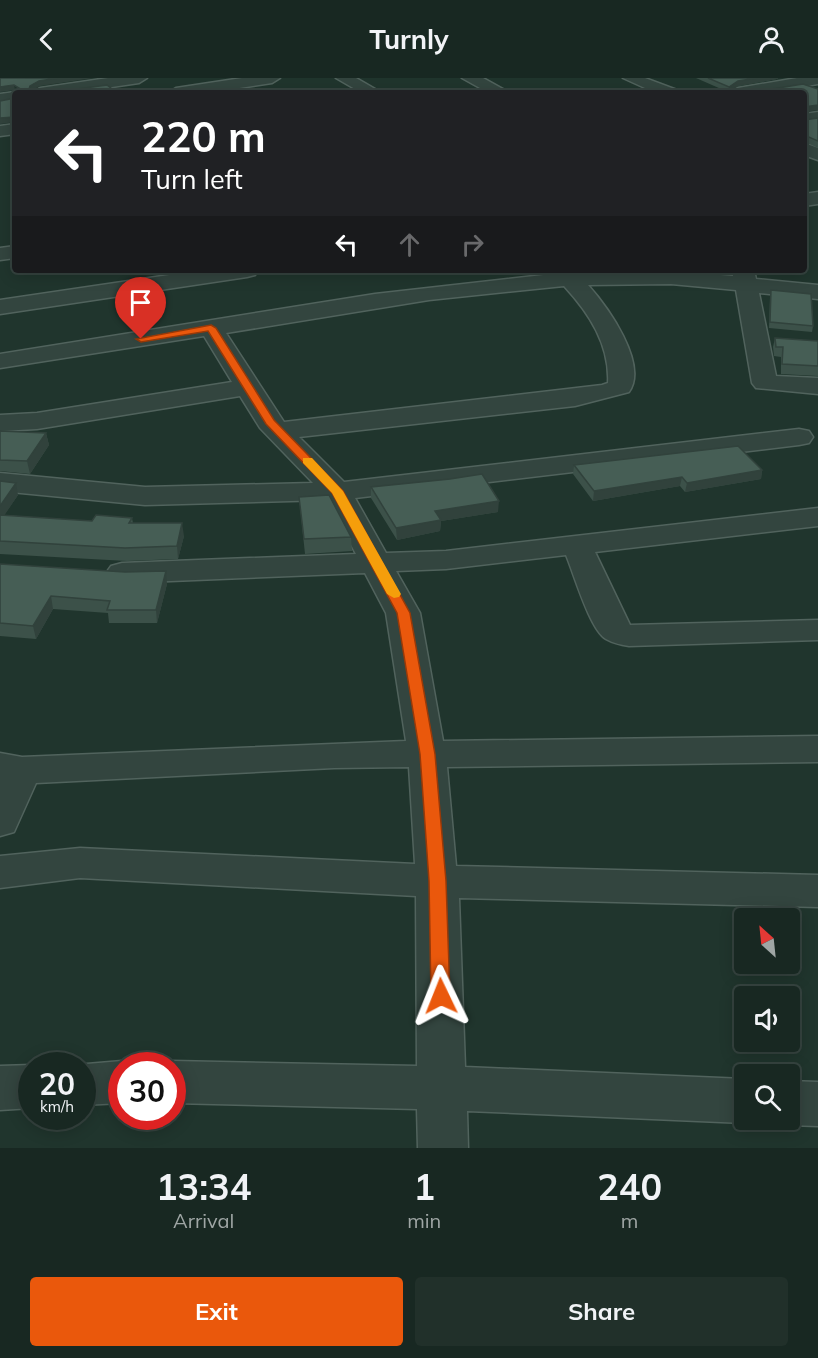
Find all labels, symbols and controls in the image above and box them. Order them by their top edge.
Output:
text: Turnly [369,22,449,56]
icon: back [30,23,63,56]
icon: person [755,23,788,56]
text: 220 m [141,110,266,163]
icon: left [42,114,120,192]
text: Turn left [141,162,243,196]
icon: left [330,228,363,261]
icon: ahead [393,228,426,261]
icon: right [456,228,489,261]
pin [115,277,166,339]
icon: arrive [124,286,157,319]
north arrow [734,908,800,974]
map controls [734,908,800,1130]
position arrow [409,964,473,1028]
button: sound [734,986,800,1052]
speed limit sign: 30 [108,1052,186,1130]
button: search [734,1064,800,1130]
text: 20 [39,1065,75,1103]
text: km/h [40,1097,74,1116]
text: 13:34 [156,1164,251,1209]
text: 1 [413,1164,435,1209]
text: 240 [597,1164,662,1209]
text: Arrival [173,1208,234,1233]
text: min [407,1208,441,1233]
text: m [621,1208,638,1233]
button: Exit [30,1277,403,1346]
button: Share [415,1277,788,1346]

